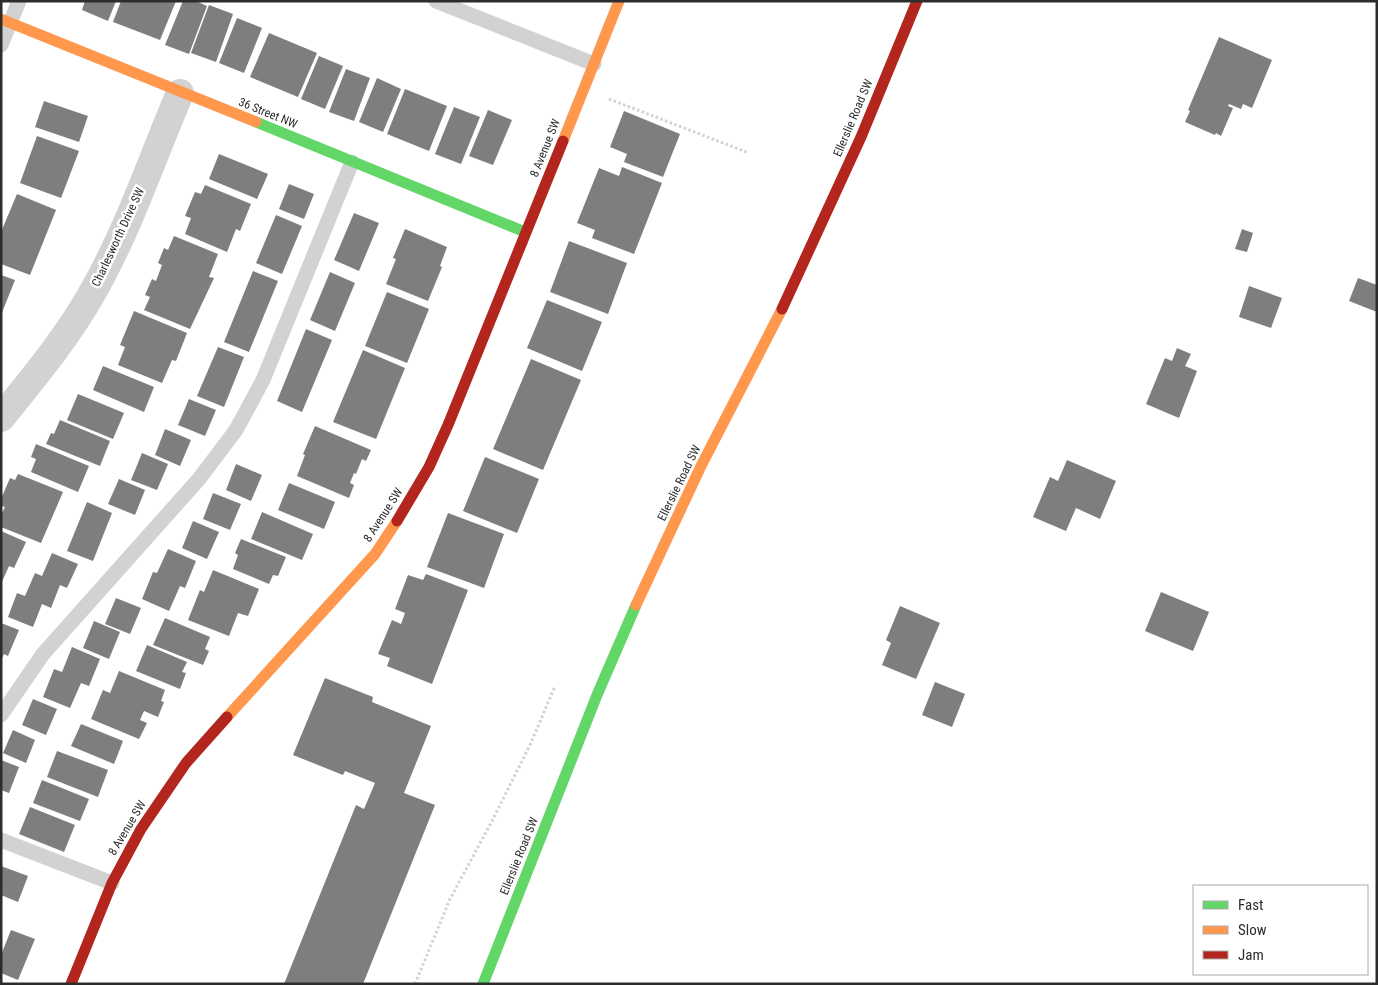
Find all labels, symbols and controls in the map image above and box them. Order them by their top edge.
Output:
street label: Ellerslie Road SW [830,77,876,159]
street label: 36 Street NW [237,95,299,131]
street label: 8 Avenue SW [527,117,563,179]
street label: Charlesworth Drive SW [89,185,147,289]
street label: Ellerslie Road SW [655,443,703,523]
street label: 8 Avenue SW [360,485,406,545]
street label: 8 Avenue SW [105,798,149,858]
street label: Ellerslie Road SW [497,815,541,897]
legend [1193,885,1368,975]
text: Fast [1238,896,1263,914]
text: Slow [1238,921,1267,939]
text: Jam [1238,946,1264,964]

